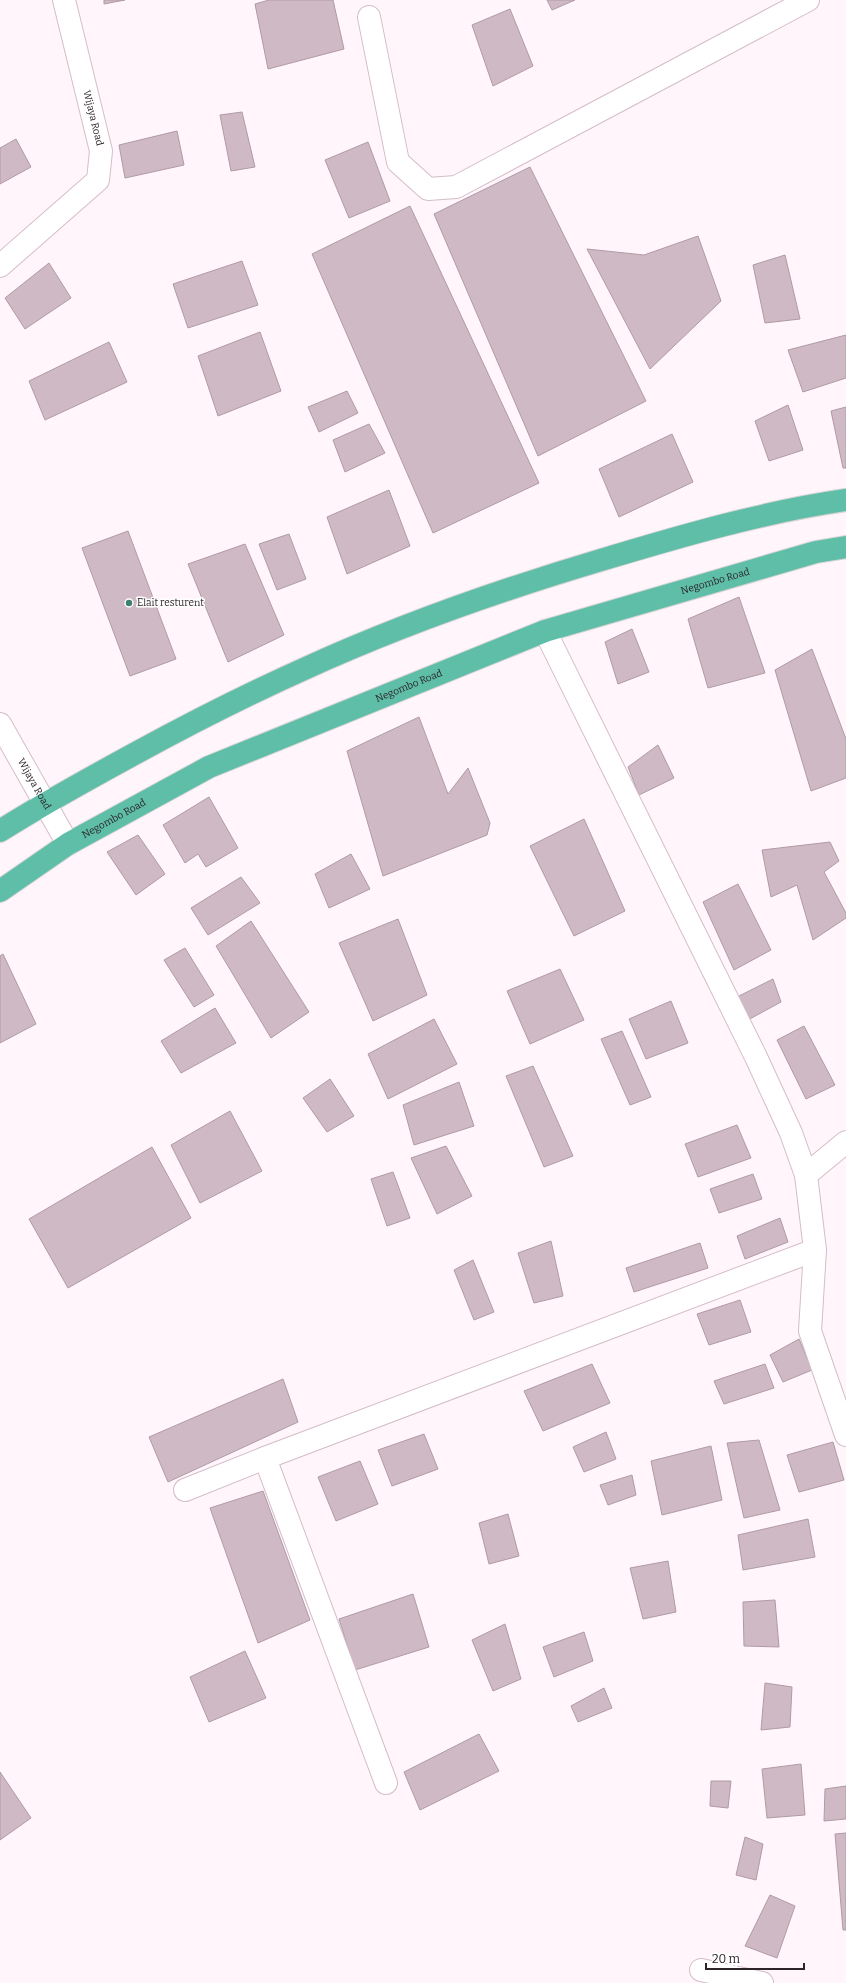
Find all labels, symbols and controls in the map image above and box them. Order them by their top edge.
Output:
street label: Wijaya Road [80,89,106,147]
street label: Negombo Road [679,566,751,597]
place label: Elait resturent [137,597,204,609]
marker: Elait resturent [124,598,134,608]
street label: Negombo Road [374,667,444,705]
street label: Wijaya Road [15,756,53,812]
street label: Negombo Road [80,797,148,841]
scale bar [706,1945,804,1971]
text: 20 m [712,1952,741,1966]

